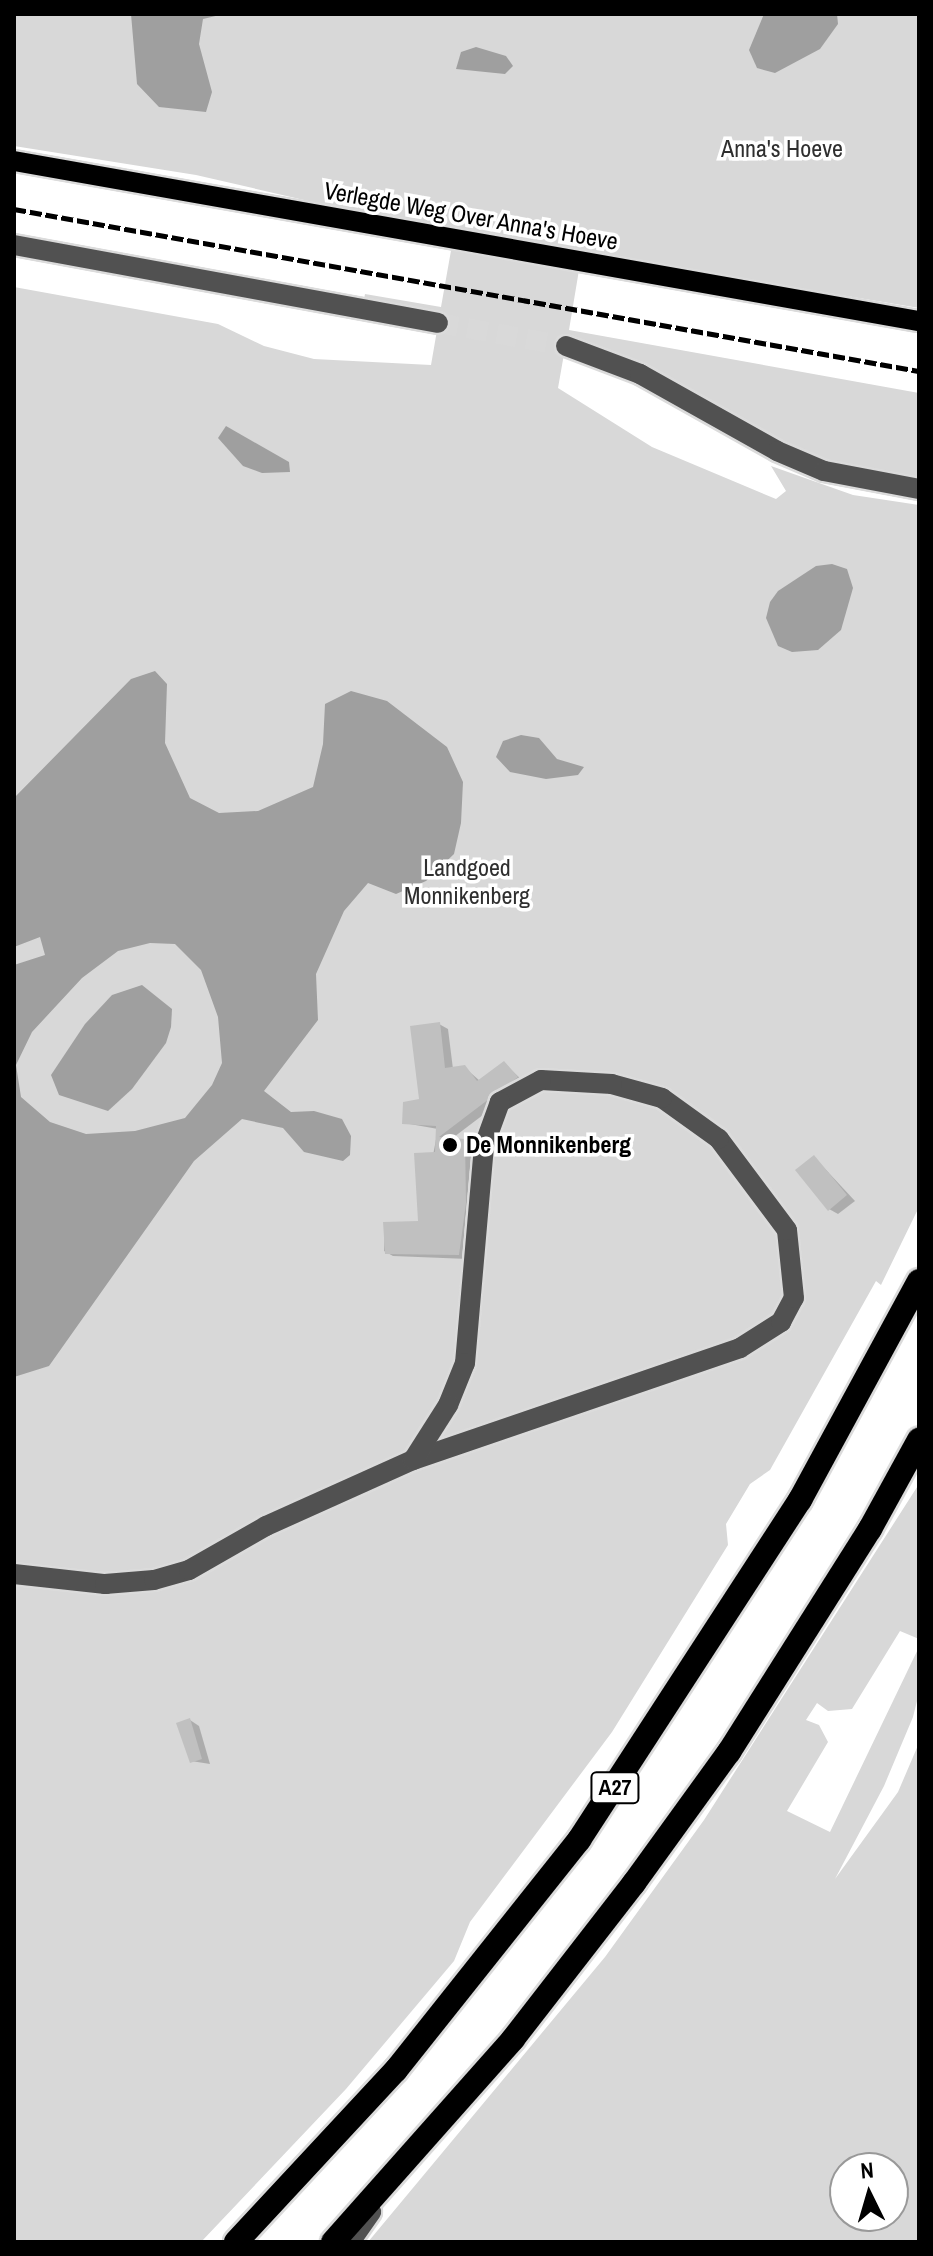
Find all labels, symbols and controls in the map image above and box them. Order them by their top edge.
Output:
park label: Anna's Hoeve [721,135,843,163]
street label: Verlegde Weg Over Anna's Hoeve [321,176,621,256]
park label: Landgoed Monnikenberg [404,854,530,910]
place label: De Monnikenberg [466,1131,631,1159]
marker: De Monnikenberg [441,1136,459,1154]
road number: A27 [589,1770,641,1806]
north arrow [829,2152,909,2232]
text: N [859,2155,875,2186]

